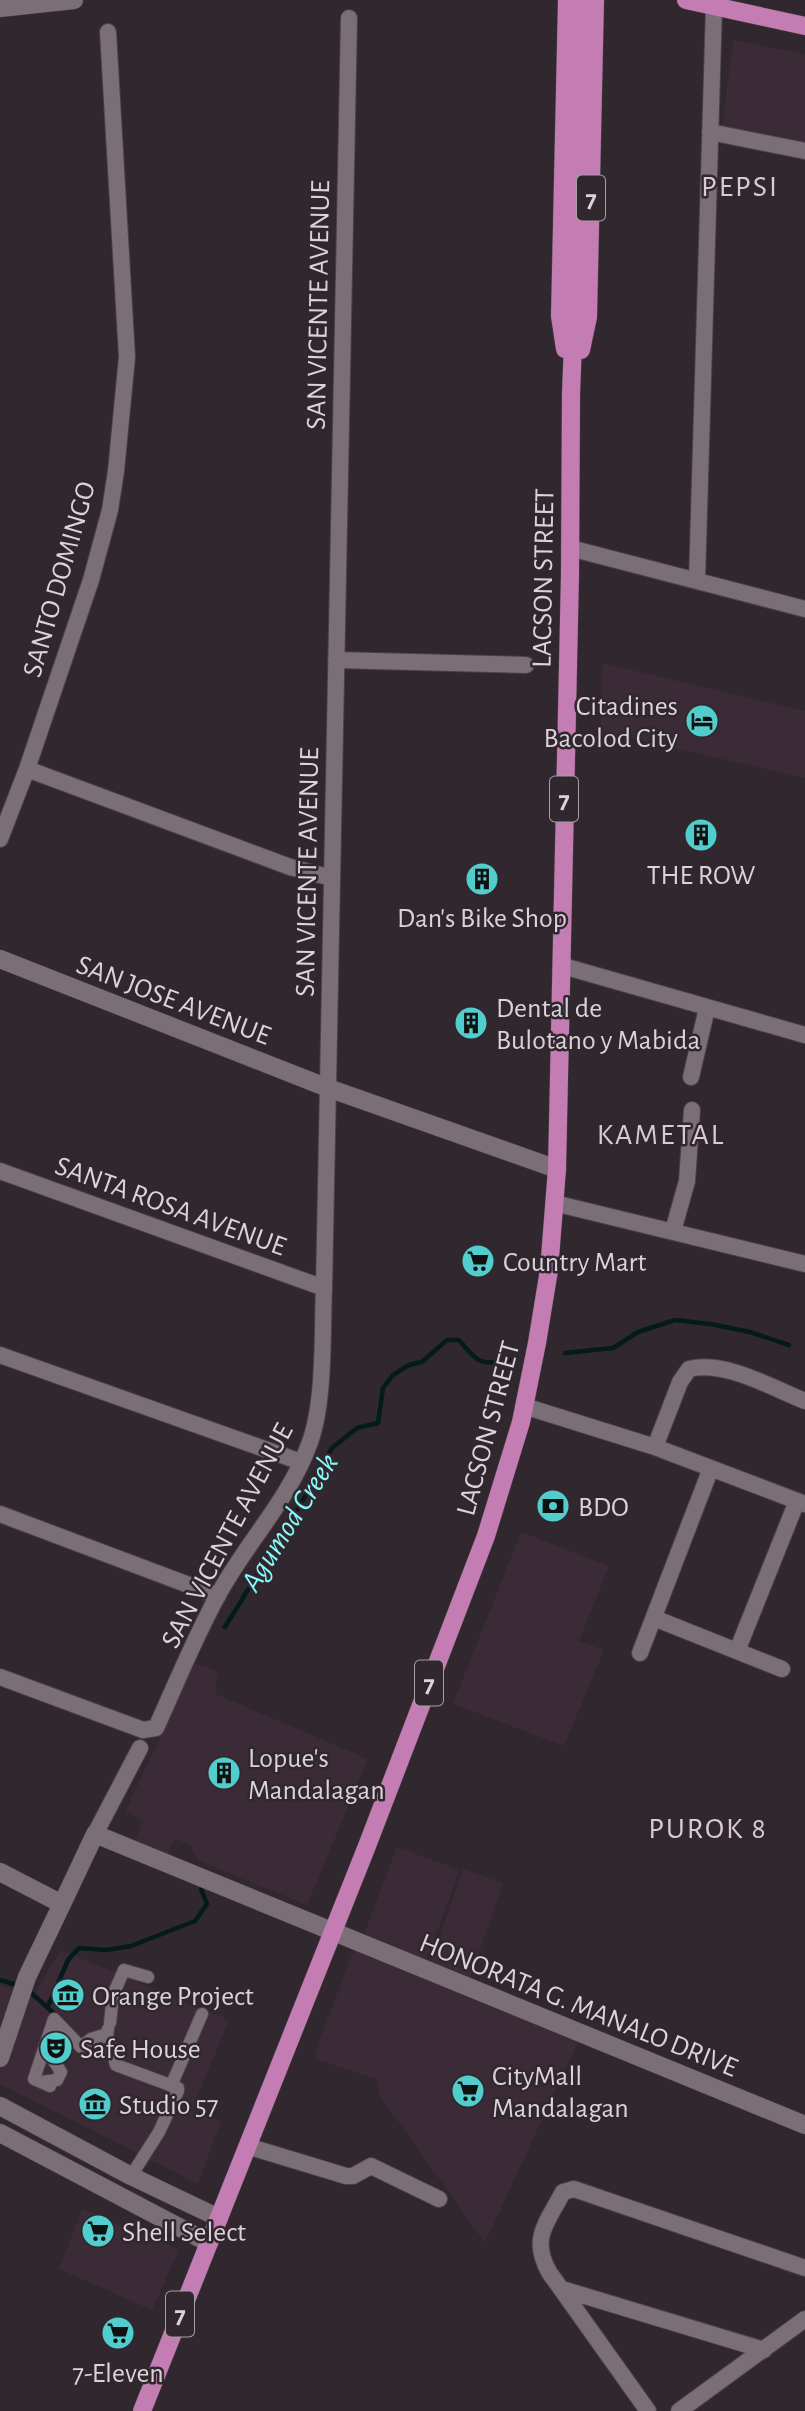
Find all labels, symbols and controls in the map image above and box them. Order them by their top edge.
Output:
district label: PEPSI [701,172,779,202]
road number: 7 [577,176,605,220]
street label: SAN VICENTE AVENUE [303,180,335,430]
street label: SANTO DOMINGO [19,479,101,680]
street label: LACSON STREET [528,488,560,668]
place label: Citadines Bacolod City [544,693,678,753]
hotel icon: Citadines Bacolod City [683,702,721,740]
street label: SAN VICENTE AVENUE [292,747,324,997]
road number: 7 [550,776,578,821]
building icon: THE ROW [682,816,720,854]
building icon: Dan's Bike Shop [463,860,501,898]
place label: THE ROW [647,862,755,890]
place label: Dan's Bike Shop [397,905,567,933]
street label: SAN JOSE AVENUE [72,951,274,1051]
place label: Dental de Bulotano y Mabida [496,995,700,1055]
building icon: Dental de Bulotano y Mabida [452,1004,490,1042]
district label: KAMETAL [597,1120,725,1150]
street label: SANTA ROSA AVENUE [51,1152,289,1262]
supermarket icon: Country Mart [459,1242,497,1280]
place label: Country Mart [503,1249,647,1277]
street label: LACSON STREET [452,1338,526,1519]
street label: SAN VICENTE AVENUE [157,1419,299,1653]
water label: Agumod Creek [235,1448,344,1597]
bank icon: BDO [534,1487,572,1525]
place label: BDO [578,1494,629,1522]
road number: 7 [415,1660,443,1706]
place label: Lopue's Mandalagan [248,1745,385,1805]
building icon: Lopue's Mandalagan [205,1754,243,1792]
district label: PUROK 8 [648,1814,768,1844]
street label: HONORATA G. MANALO DRIVE [415,1929,741,2083]
museum icon: Orange Project [49,1976,87,2014]
place label: Orange Project [92,1983,254,2011]
theatre icon: Safe House [37,2029,75,2067]
place label: Safe House [80,2036,201,2064]
place label: CityMall Mandalagan [492,2063,629,2123]
supermarket icon: CityMall Mandalagan [449,2072,487,2110]
museum icon: Studio 57 [76,2085,114,2123]
place label: Studio 57 [119,2092,218,2120]
supermarket icon: Shell Select [79,2212,117,2250]
place label: Shell Select [122,2219,246,2247]
road number: 7 [166,2292,194,2336]
supermarket icon: 7-Eleven [99,2314,137,2352]
place label: 7-Eleven [72,2360,164,2388]

